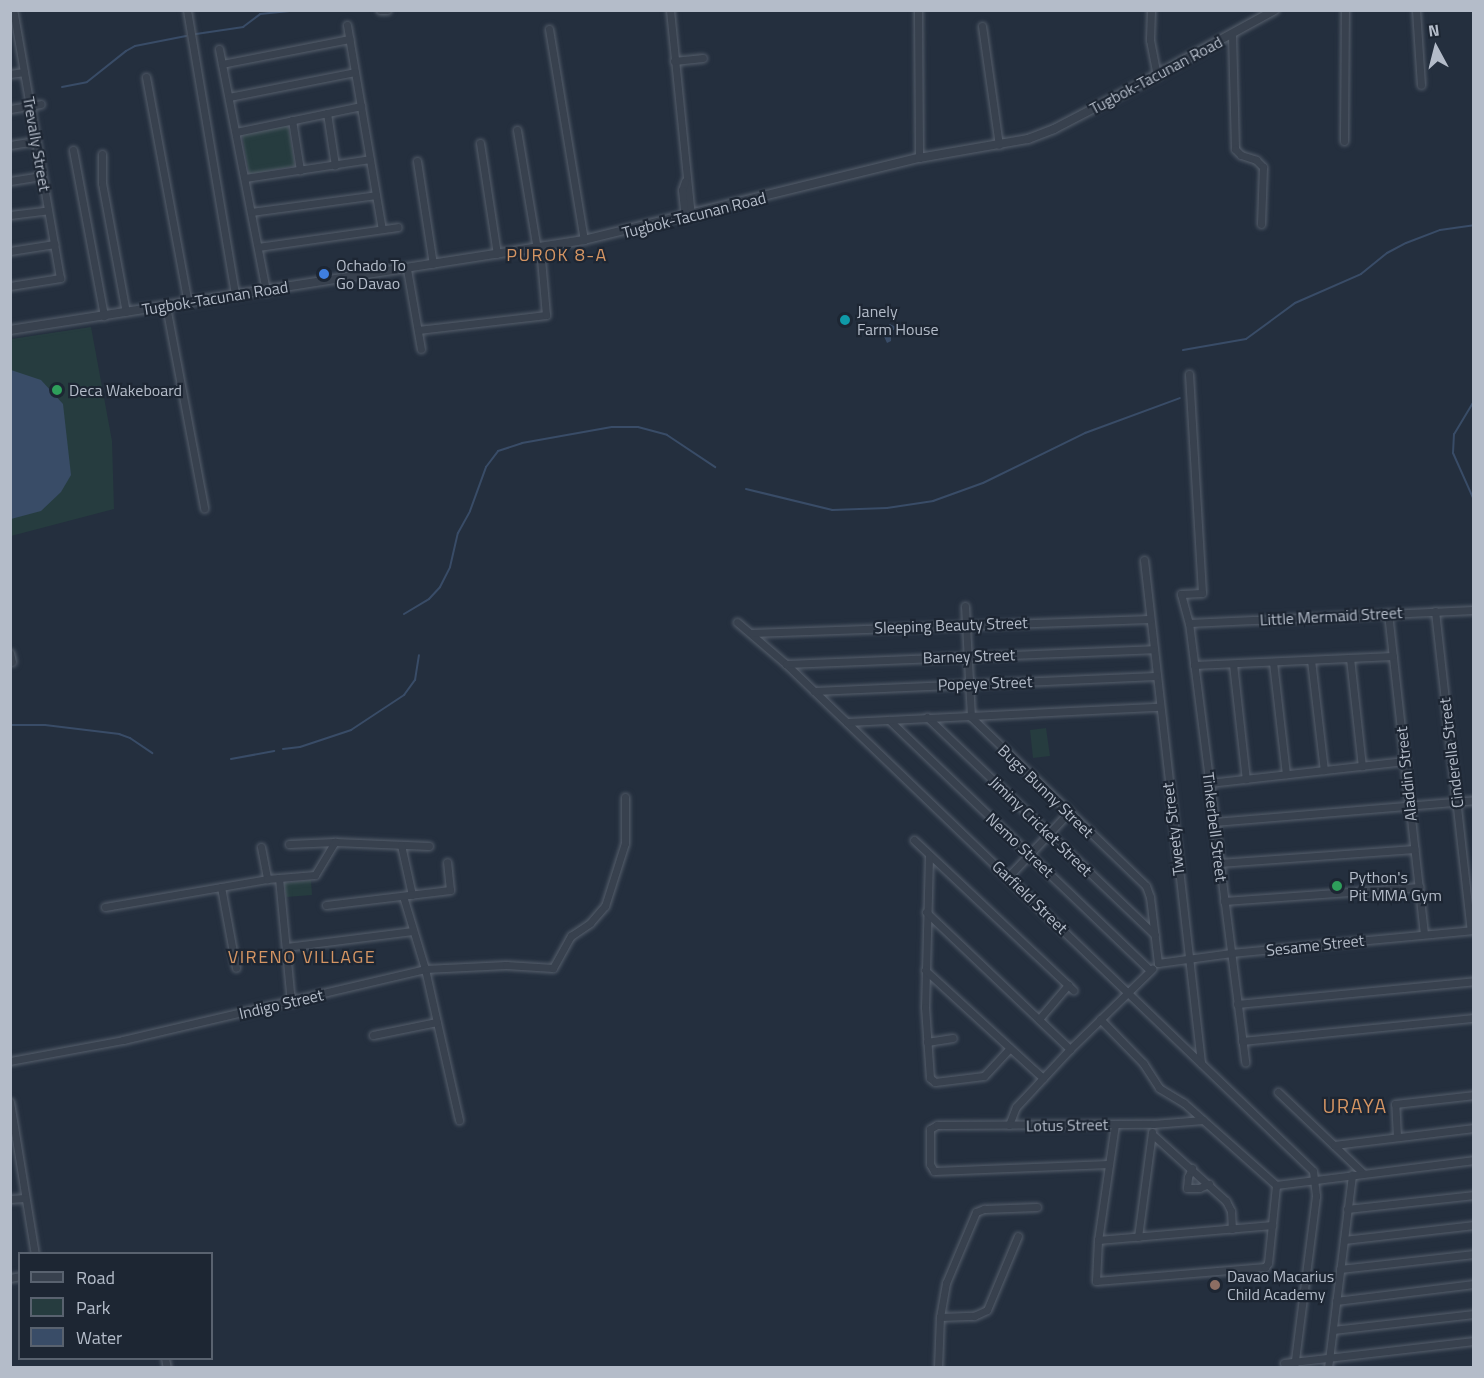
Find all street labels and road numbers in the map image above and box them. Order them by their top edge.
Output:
street label: Tugbok-Tacunan Road [1086,32,1226,118]
street label: Trevally Street [19,95,55,193]
street label: Tugbok-Tacunan Road [620,188,768,242]
street label: Tugbok-Tacunan Road [141,277,289,319]
street label: Little Mermaid Street [1259,603,1403,629]
street label: Sleeping Beauty Street [874,613,1028,637]
street label: Barney Street [922,645,1016,667]
street label: Popeye Street [937,672,1033,694]
street label: Cinderella Street [1435,697,1467,809]
street label: Aladdin Street [1391,726,1421,822]
street label: Bugs Bunny Street [994,741,1098,841]
street label: Tinkerbell Street [1199,771,1231,883]
street label: Jiminy Cricket Street [986,772,1096,880]
street label: Tweety Street [1158,781,1188,877]
street label: Nemo Street [982,809,1058,881]
street label: Garfield Street [988,856,1072,938]
street label: Sesame Street [1265,930,1365,960]
street label: Indigo Street [237,985,325,1023]
street label: Lotus Street [1026,1115,1108,1135]

